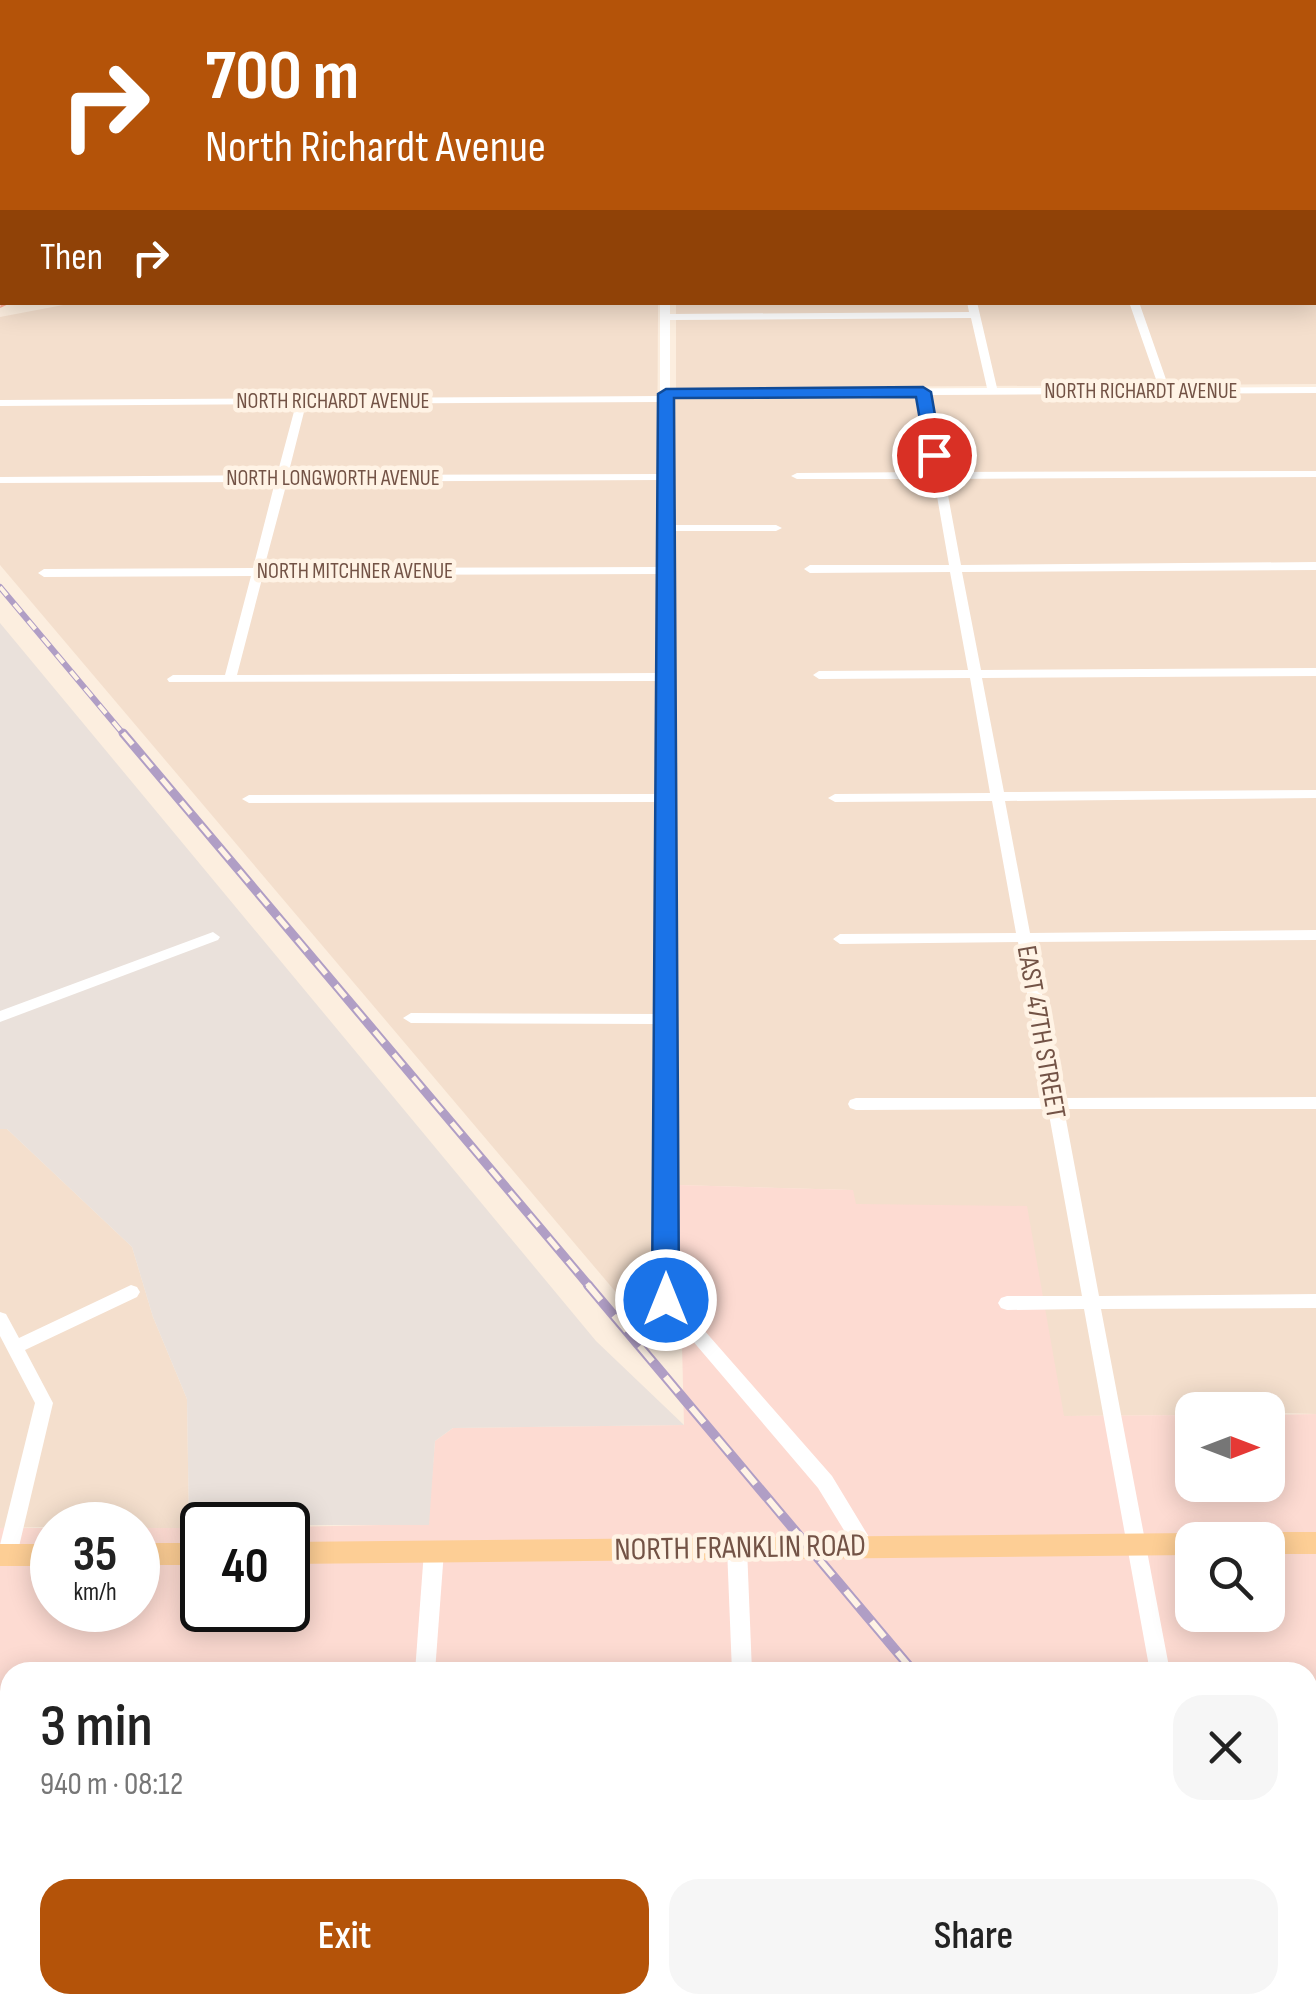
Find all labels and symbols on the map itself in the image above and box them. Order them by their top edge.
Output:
street label: NORTH RICHARDT AVENUE [1044,378,1238,405]
street label: NORTH RICHARDT AVENUE [236,388,430,415]
pin [892,413,977,498]
street label: NORTH LONGWORTH AVENUE [226,465,440,492]
street label: NORTH MITCHNER AVENUE [257,558,453,585]
street label: EAST 47TH STREET [1010,943,1072,1121]
position arrow [614,1248,718,1352]
north arrow [1175,1392,1285,1502]
speed limit sign: 40 [180,1502,310,1632]
street label: NORTH FRANKLIN ROAD [614,1526,866,1570]

